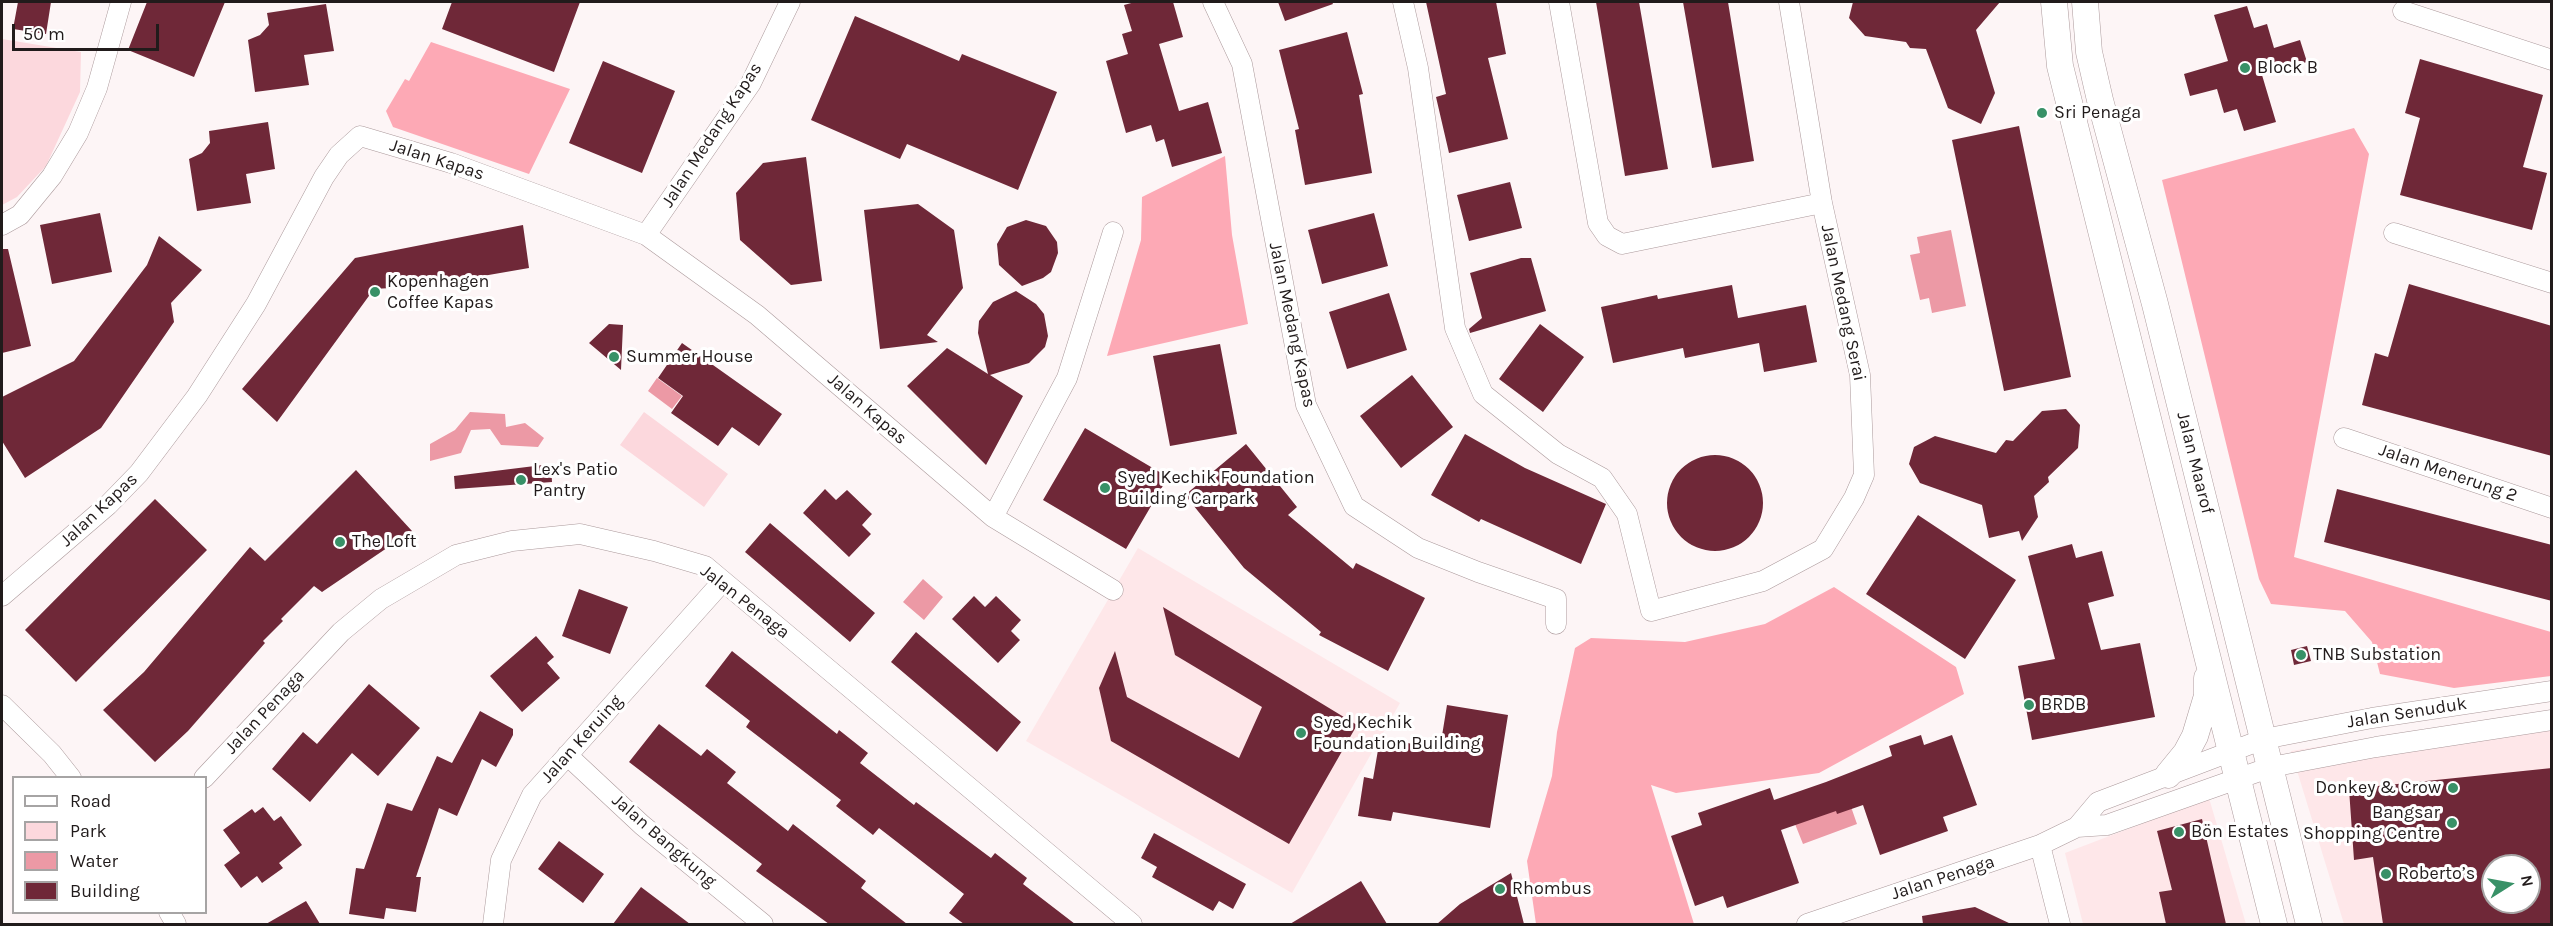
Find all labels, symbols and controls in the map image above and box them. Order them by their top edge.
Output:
scale bar [15,12,162,50]
text: 50 m [23,23,65,45]
place label: Block B [2257,57,2318,79]
street label: Jalan Medang Kapas [657,59,767,211]
marker: Block B [2238,61,2252,75]
place label: Sri Penaga [2054,102,2141,124]
marker: Sri Penaga [2035,106,2049,120]
street label: Jalan Kapas [387,135,487,185]
street label: Jalan Medang Serai [1816,223,1870,383]
street label: Jalan Medang Kapas [1264,240,1320,410]
place label: Kopenhagen Coffee Kapas [387,271,494,314]
marker: Kopenhagen Coffee Kapas [368,285,382,299]
place label: Summer House [626,346,753,368]
marker: Summer House [607,350,621,364]
street label: Jalan Kapas [823,369,911,449]
street label: Jalan Maarof [2172,410,2218,516]
street label: Jalan Menerung 2 [2376,439,2520,507]
place label: Lex's Patio Pantry [533,459,618,502]
place label: Syed Kechik Foundation Building Carpark [1117,467,1314,510]
street label: Jalan Kapas [56,469,142,551]
marker: Lex's Patio Pantry [514,473,528,487]
marker: Syed Kechik Foundation Building Carpark [1098,481,1112,495]
place label: The Loft [352,531,417,553]
marker: The Loft [333,535,347,549]
street label: Jalan Penaga [696,560,794,644]
place label: TNB Substation [2313,644,2441,666]
marker: TNB Substation [2294,648,2308,662]
street label: Jalan Penaga [221,665,309,759]
street label: Jalan Keruing [537,690,627,788]
street label: Jalan Senuduk [2346,693,2468,733]
place label: BRDB [2041,694,2086,716]
marker: BRDB [2022,698,2036,712]
place label: Syed Kechik Foundation Building [1313,712,1481,754]
marker: Syed Kechik Foundation Building [1294,726,1308,740]
legend [12,776,207,914]
place label: Donkey & Crow [2315,777,2441,799]
marker: Donkey & Crow [2446,781,2460,795]
text: Road [70,790,111,812]
street label: Jalan Bangkung [607,790,721,892]
place label: Bangsar Shopping Centre [2303,802,2440,844]
marker: Bangsar Shopping Centre [2445,816,2459,830]
text: Park [70,820,107,842]
place label: Bön Estates [2191,821,2289,843]
marker: Bön Estates [2172,825,2186,839]
text: Water [70,850,118,872]
street label: Jalan Penaga [1889,851,1997,905]
north arrow [2481,854,2541,914]
place label: Roberto’s [2398,863,2475,885]
marker: Roberto’s [2379,867,2393,881]
text: N [2517,873,2538,888]
place label: Rhombus [1512,878,1592,900]
text: Building [70,880,140,902]
marker: Rhombus [1493,882,1507,896]

